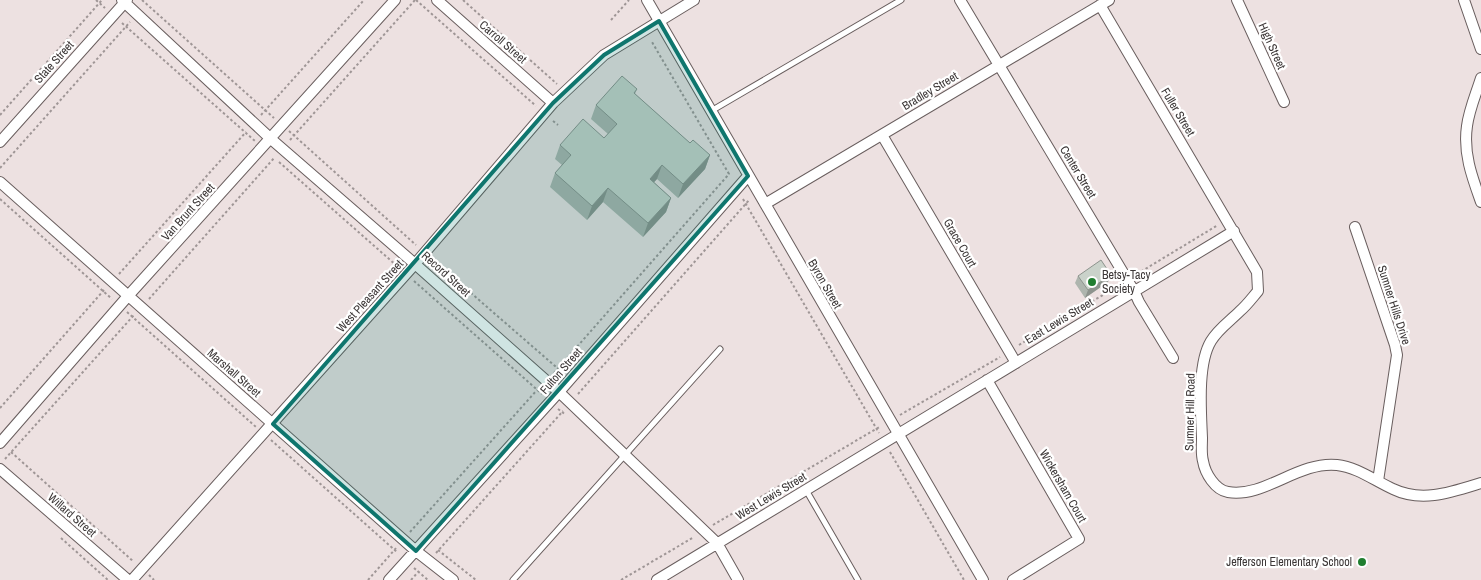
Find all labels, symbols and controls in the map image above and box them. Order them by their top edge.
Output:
street label: Carroll Street [476,17,530,67]
street label: High Street [1255,20,1290,72]
street label: State Street [31,37,78,87]
street label: Bradley Street [899,68,961,114]
street label: Fuller Street [1157,85,1199,139]
street label: Center Street [1056,143,1100,201]
street label: Van Brunt Street [158,180,218,244]
street label: Grace Court [940,216,980,270]
street label: Record Street [418,248,474,300]
street label: West Pleasant Street [333,256,407,336]
street label: Byron Street [804,256,846,312]
street label: Sumner Hills Drive [1374,263,1414,347]
place label: Betsy-Tacy Society [1102,267,1150,297]
marker: Betsy-Tacy Society [1086,276,1098,288]
street label: East Lewis Street [1022,294,1096,348]
street label: Fulton Street [536,344,586,398]
street label: Marshall Street [204,345,264,401]
street label: Sumner Hill Road [1181,373,1199,451]
street label: Wickersham Court [1036,447,1090,526]
street label: West Lewis Street [733,468,809,523]
street label: Willard Street [44,489,100,541]
place label: Jefferson Elementary School [1226,554,1352,570]
marker: Jefferson Elementary School [1356,556,1368,568]

